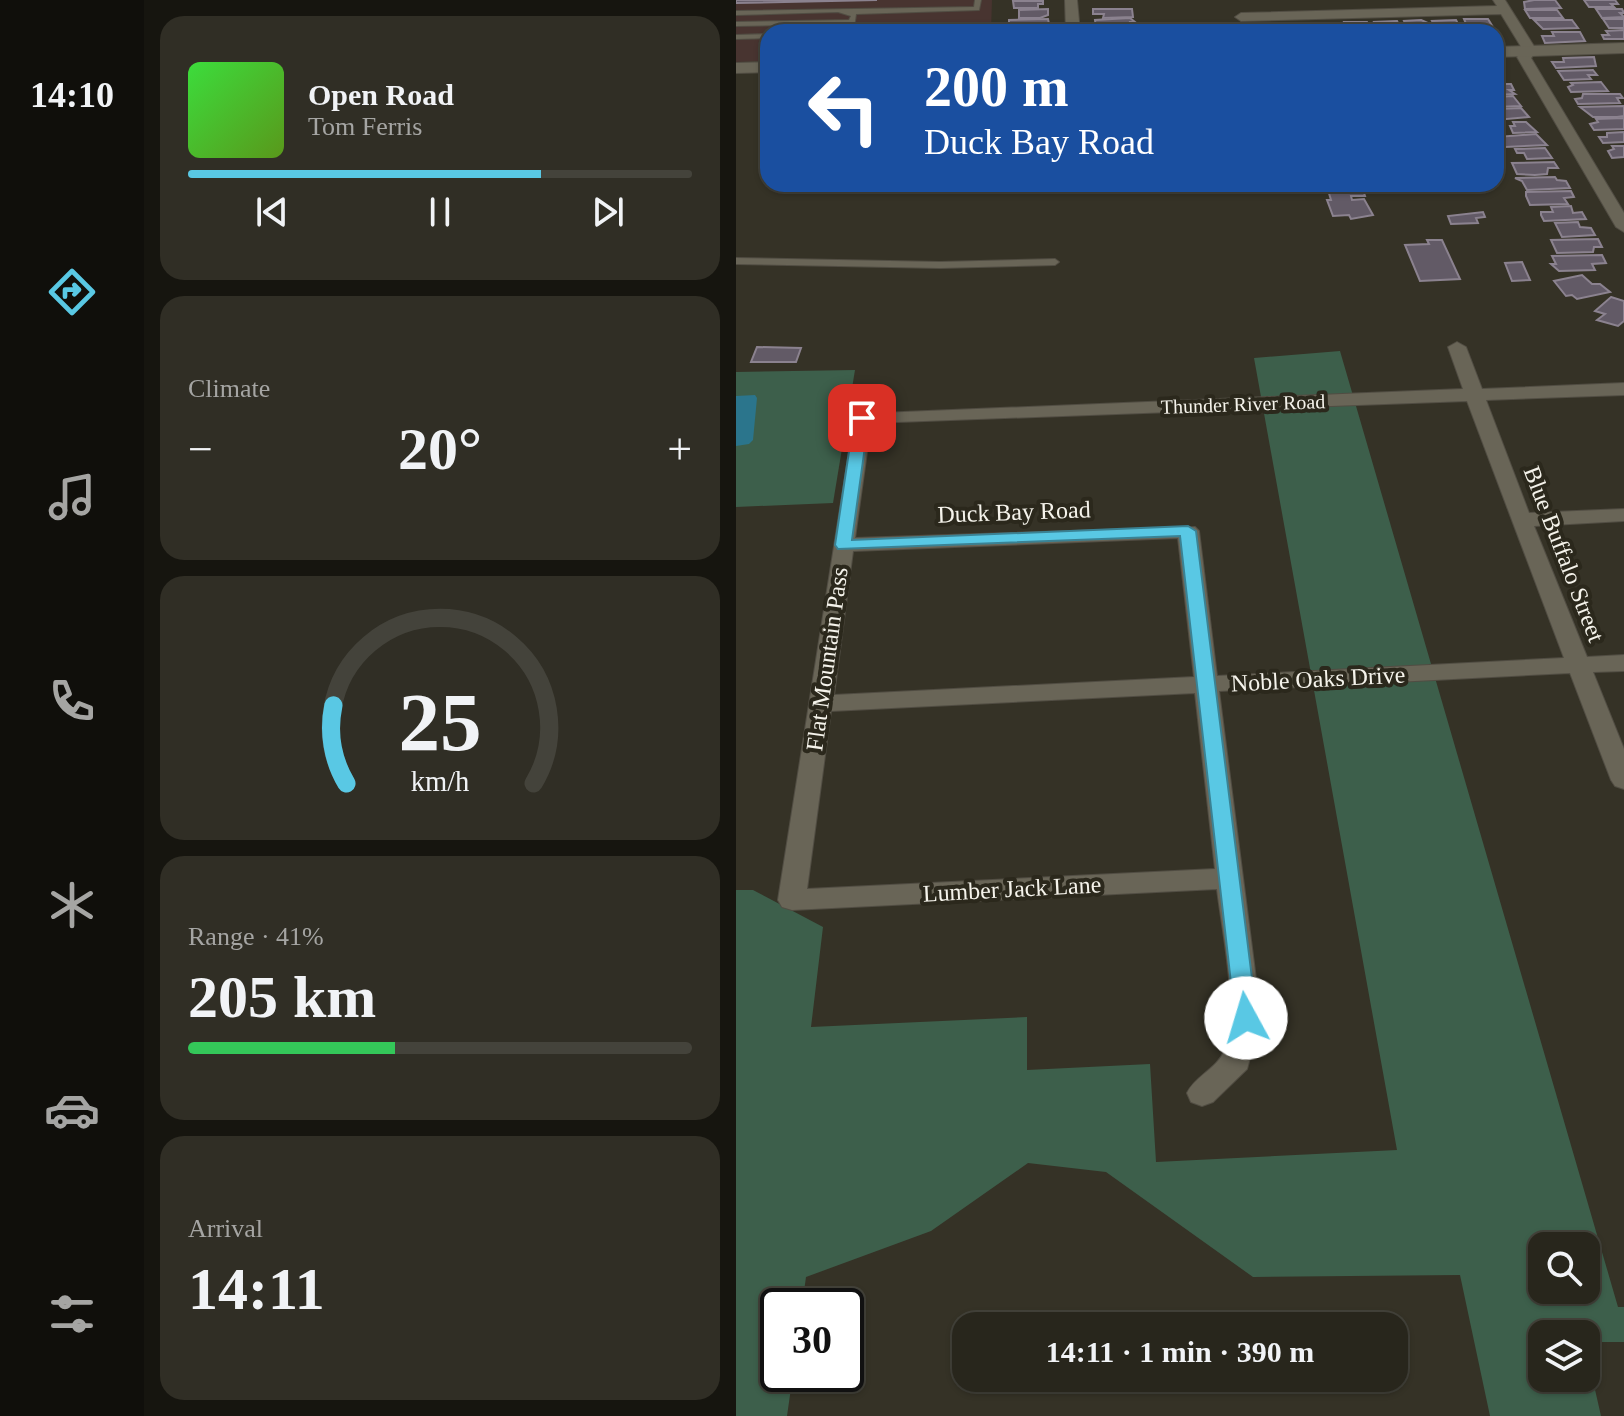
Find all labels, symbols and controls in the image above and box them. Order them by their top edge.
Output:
icon: left [792,56,896,160]
text: 200 m [924,56,1069,118]
text: 14:10 [30,75,114,115]
text: Open Road [308,78,454,111]
text: Tom Ferris [308,112,422,141]
text: Duck Bay Road [924,122,1154,162]
icon: previous [250,190,294,234]
icon: pause [418,190,462,234]
icon: next [586,190,630,234]
icon: directions [44,264,100,320]
text: Climate [188,374,270,403]
pin [828,384,896,452]
street label: Thunder River Road [1160,390,1326,418]
icon: arrive [840,396,884,440]
text: 20° [398,416,482,482]
text: − [188,425,213,474]
text: + [667,425,692,474]
street label: Blue Buffalo Street [1519,462,1610,646]
icon: music [44,469,100,525]
street label: Duck Bay Road [937,496,1091,528]
street label: Flat Mountain Pass [801,565,853,753]
street label: Noble Oaks Drive [1230,661,1406,697]
icon: phone [44,673,100,729]
text: 25 [398,676,482,768]
text: km/h [411,766,469,797]
street label: Lumber Jack Lane [922,871,1102,907]
icon: climate [44,877,100,933]
text: Range · 41% [188,922,324,951]
text: 205 km [188,964,376,1030]
position arrow [1204,976,1288,1060]
icon: car [44,1082,100,1138]
text: Arrival [188,1214,263,1243]
map controls [1528,1232,1600,1392]
button: search [1528,1232,1600,1304]
text: 14:11 [188,1256,325,1322]
icon: filters [44,1286,100,1342]
speed limit sign: 30 [760,1288,864,1392]
button: layers [1528,1320,1600,1392]
text: 14:11 · 1 min · 390 m [1046,1335,1314,1368]

